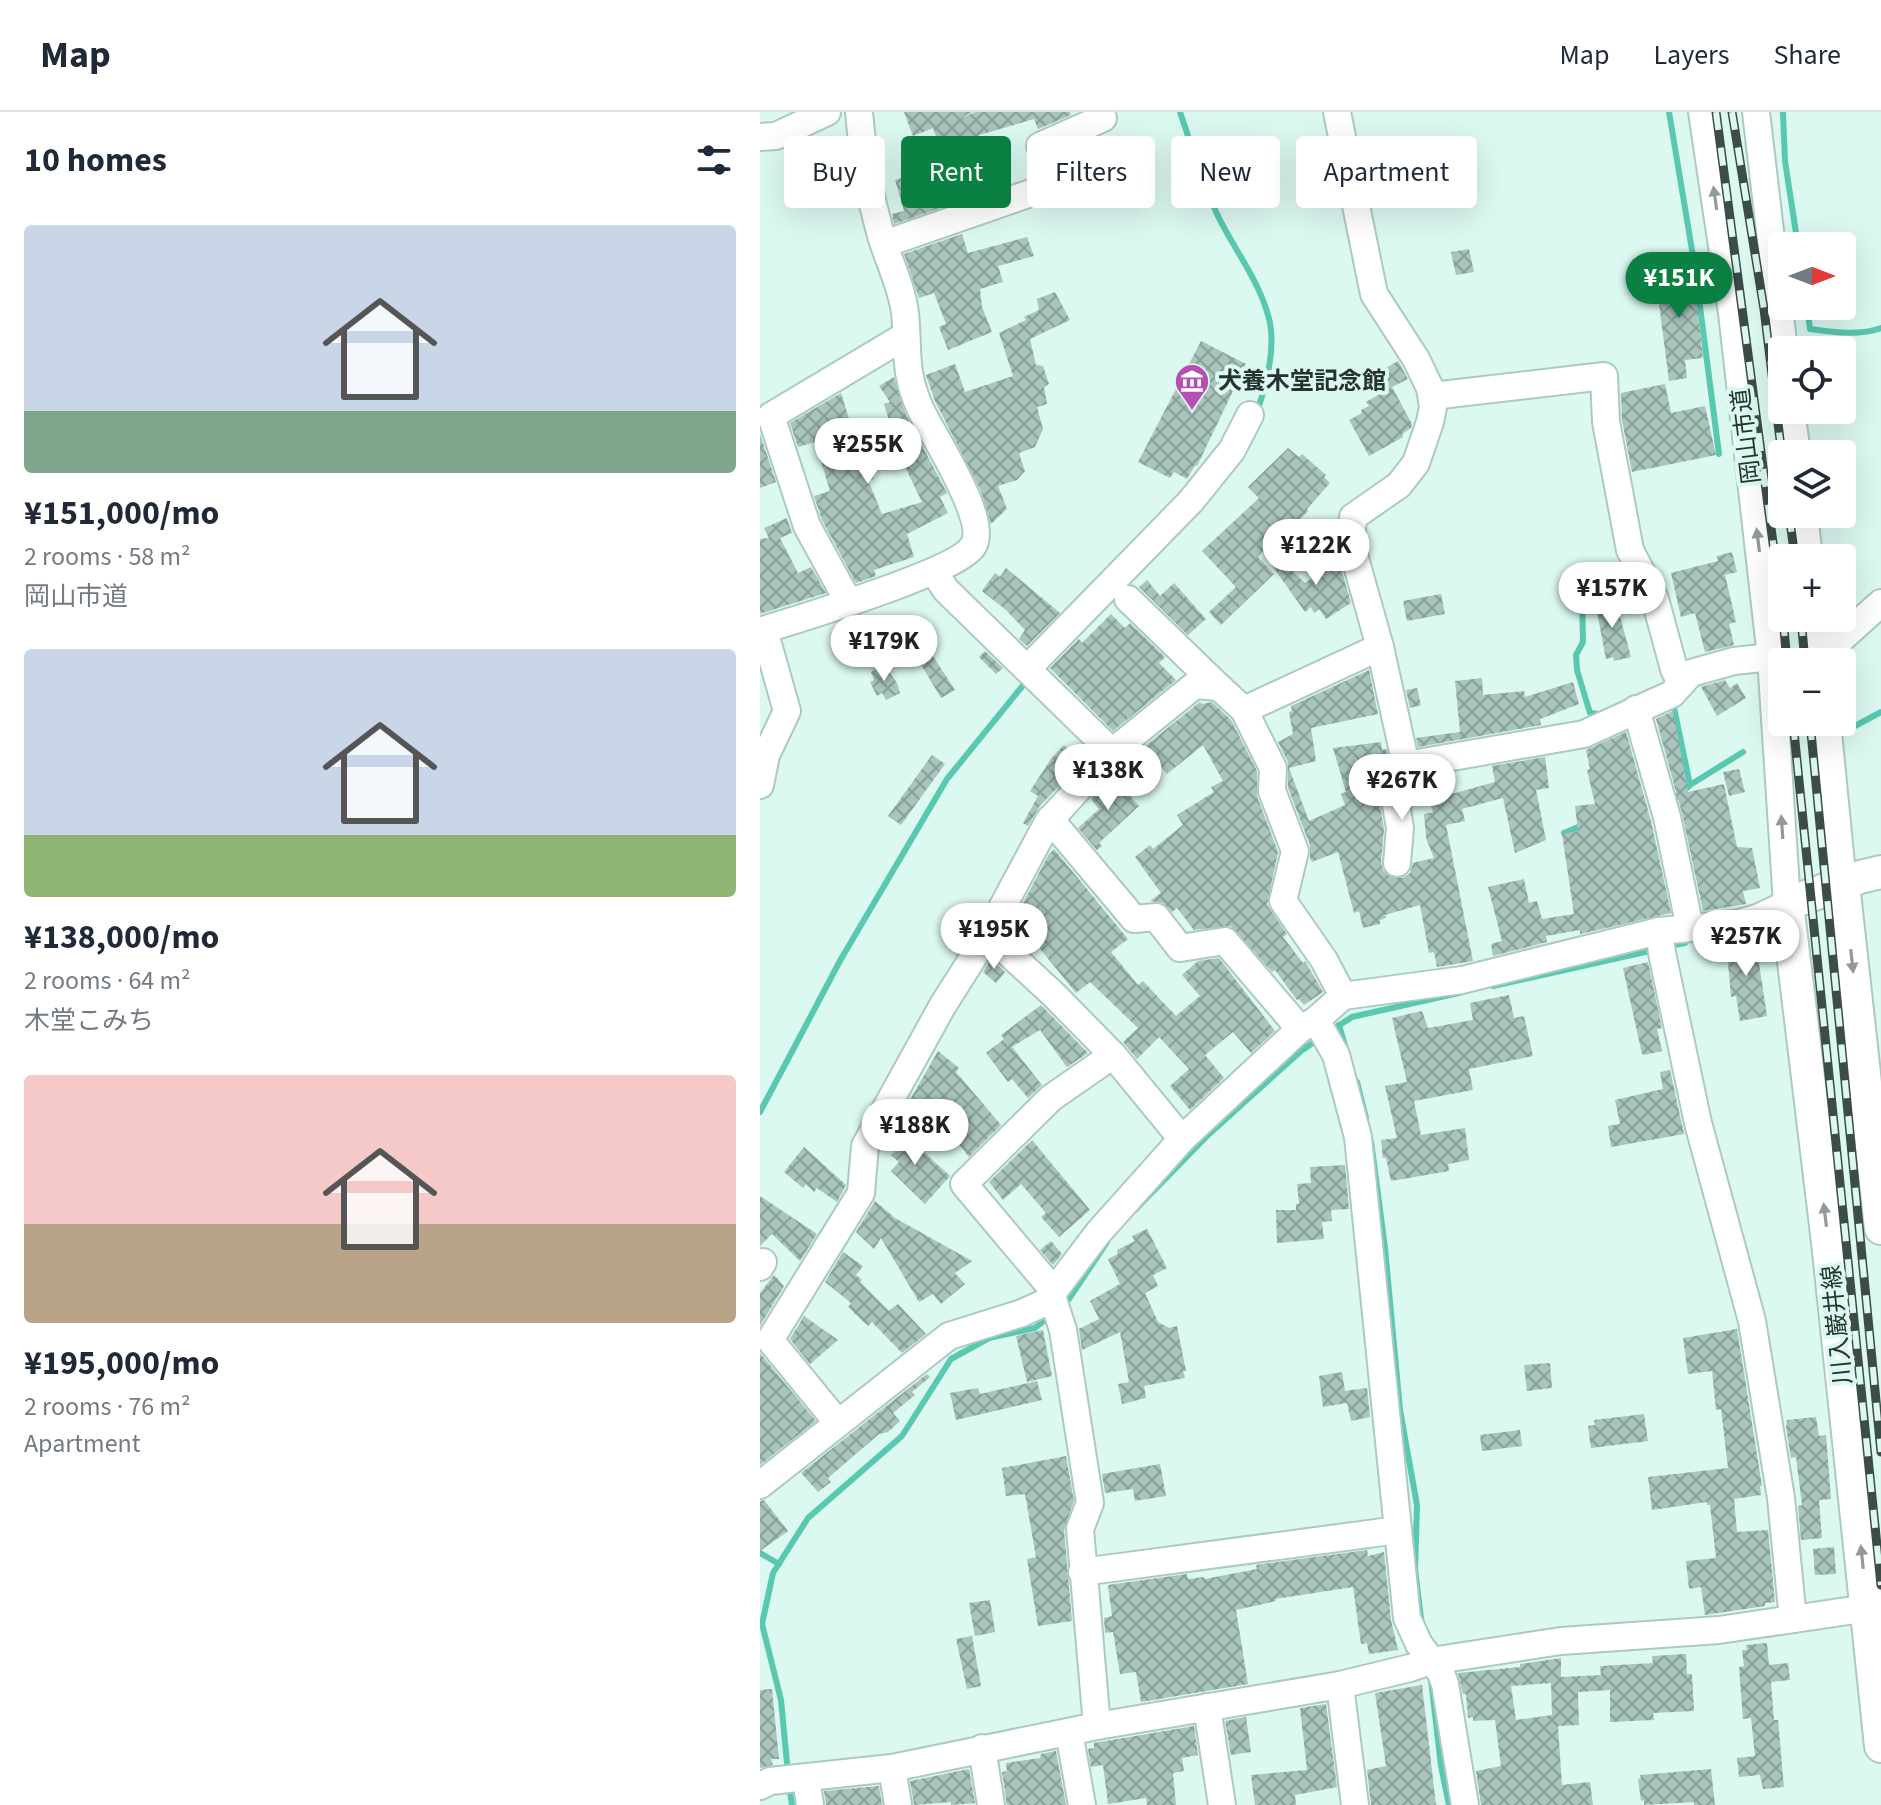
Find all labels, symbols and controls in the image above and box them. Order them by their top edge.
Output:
text: Map [40,28,111,82]
text: Map [1559,35,1609,75]
text: Layers [1653,35,1729,75]
text: Share [1773,35,1841,75]
text: 10 homes [24,136,167,185]
chip: Buy [784,136,885,208]
chip: Rent [901,136,1011,208]
chip: Filters [1027,136,1155,208]
chip: New [1171,136,1280,208]
chip: Apartment [1296,136,1477,208]
icon: filters [692,138,736,182]
one-way arrow [1708,186,1721,211]
north arrow [1768,232,1856,320]
map controls [1768,232,1856,736]
pin: ¥151K [1623,252,1735,320]
text: ¥151K [1644,259,1714,296]
icon: home [308,277,452,421]
button: locate [1768,336,1856,424]
museum icon: 犬養木堂記念館 [1173,362,1211,412]
place label: 犬養木堂記念館 [1218,364,1386,399]
street label: 岡山市道 [1723,386,1770,486]
pin: ¥255K [812,418,924,486]
text: ¥255K [833,425,903,462]
button: layers [1768,440,1856,528]
text: ¥151,000/mo [24,489,219,538]
pin: ¥122K [1260,519,1372,587]
text: ¥122K [1281,526,1351,563]
one-way arrow [1751,527,1764,552]
text: 2 rooms · 58 m² [24,538,191,575]
button: + [1768,544,1856,632]
pin: ¥157K [1556,562,1668,630]
text: ¥157K [1577,569,1647,606]
text: 岡山市道 [24,578,128,615]
pin: ¥179K [828,615,940,683]
text: ¥179K [849,622,919,659]
button: − [1768,648,1856,736]
icon: home [308,701,452,845]
pin: ¥138K [1052,744,1164,812]
text: ¥138K [1073,751,1143,788]
pin: ¥267K [1346,754,1458,822]
text: ¥267K [1367,761,1437,798]
one-way arrow [1775,814,1788,839]
pin: ¥195K [938,903,1050,971]
text: ¥195K [959,910,1029,947]
pin: ¥257K [1690,910,1802,978]
text: ¥138,000/mo [24,913,219,962]
text: ¥257K [1711,917,1781,954]
one-way arrow [1845,949,1858,974]
text: 2 rooms · 64 m² [24,962,191,999]
text: 木堂こみち [24,1002,154,1039]
pin: ¥188K [859,1099,971,1167]
text: ¥188K [880,1106,950,1143]
icon: home [308,1127,452,1271]
one-way arrow [1818,1202,1831,1227]
street label: 川入巌井線 [1814,1263,1861,1386]
text: ¥195,000/mo [24,1339,219,1388]
text: 2 rooms · 76 m² [24,1388,191,1425]
text: Apartment [24,1425,141,1462]
one-way arrow [1855,1544,1868,1569]

